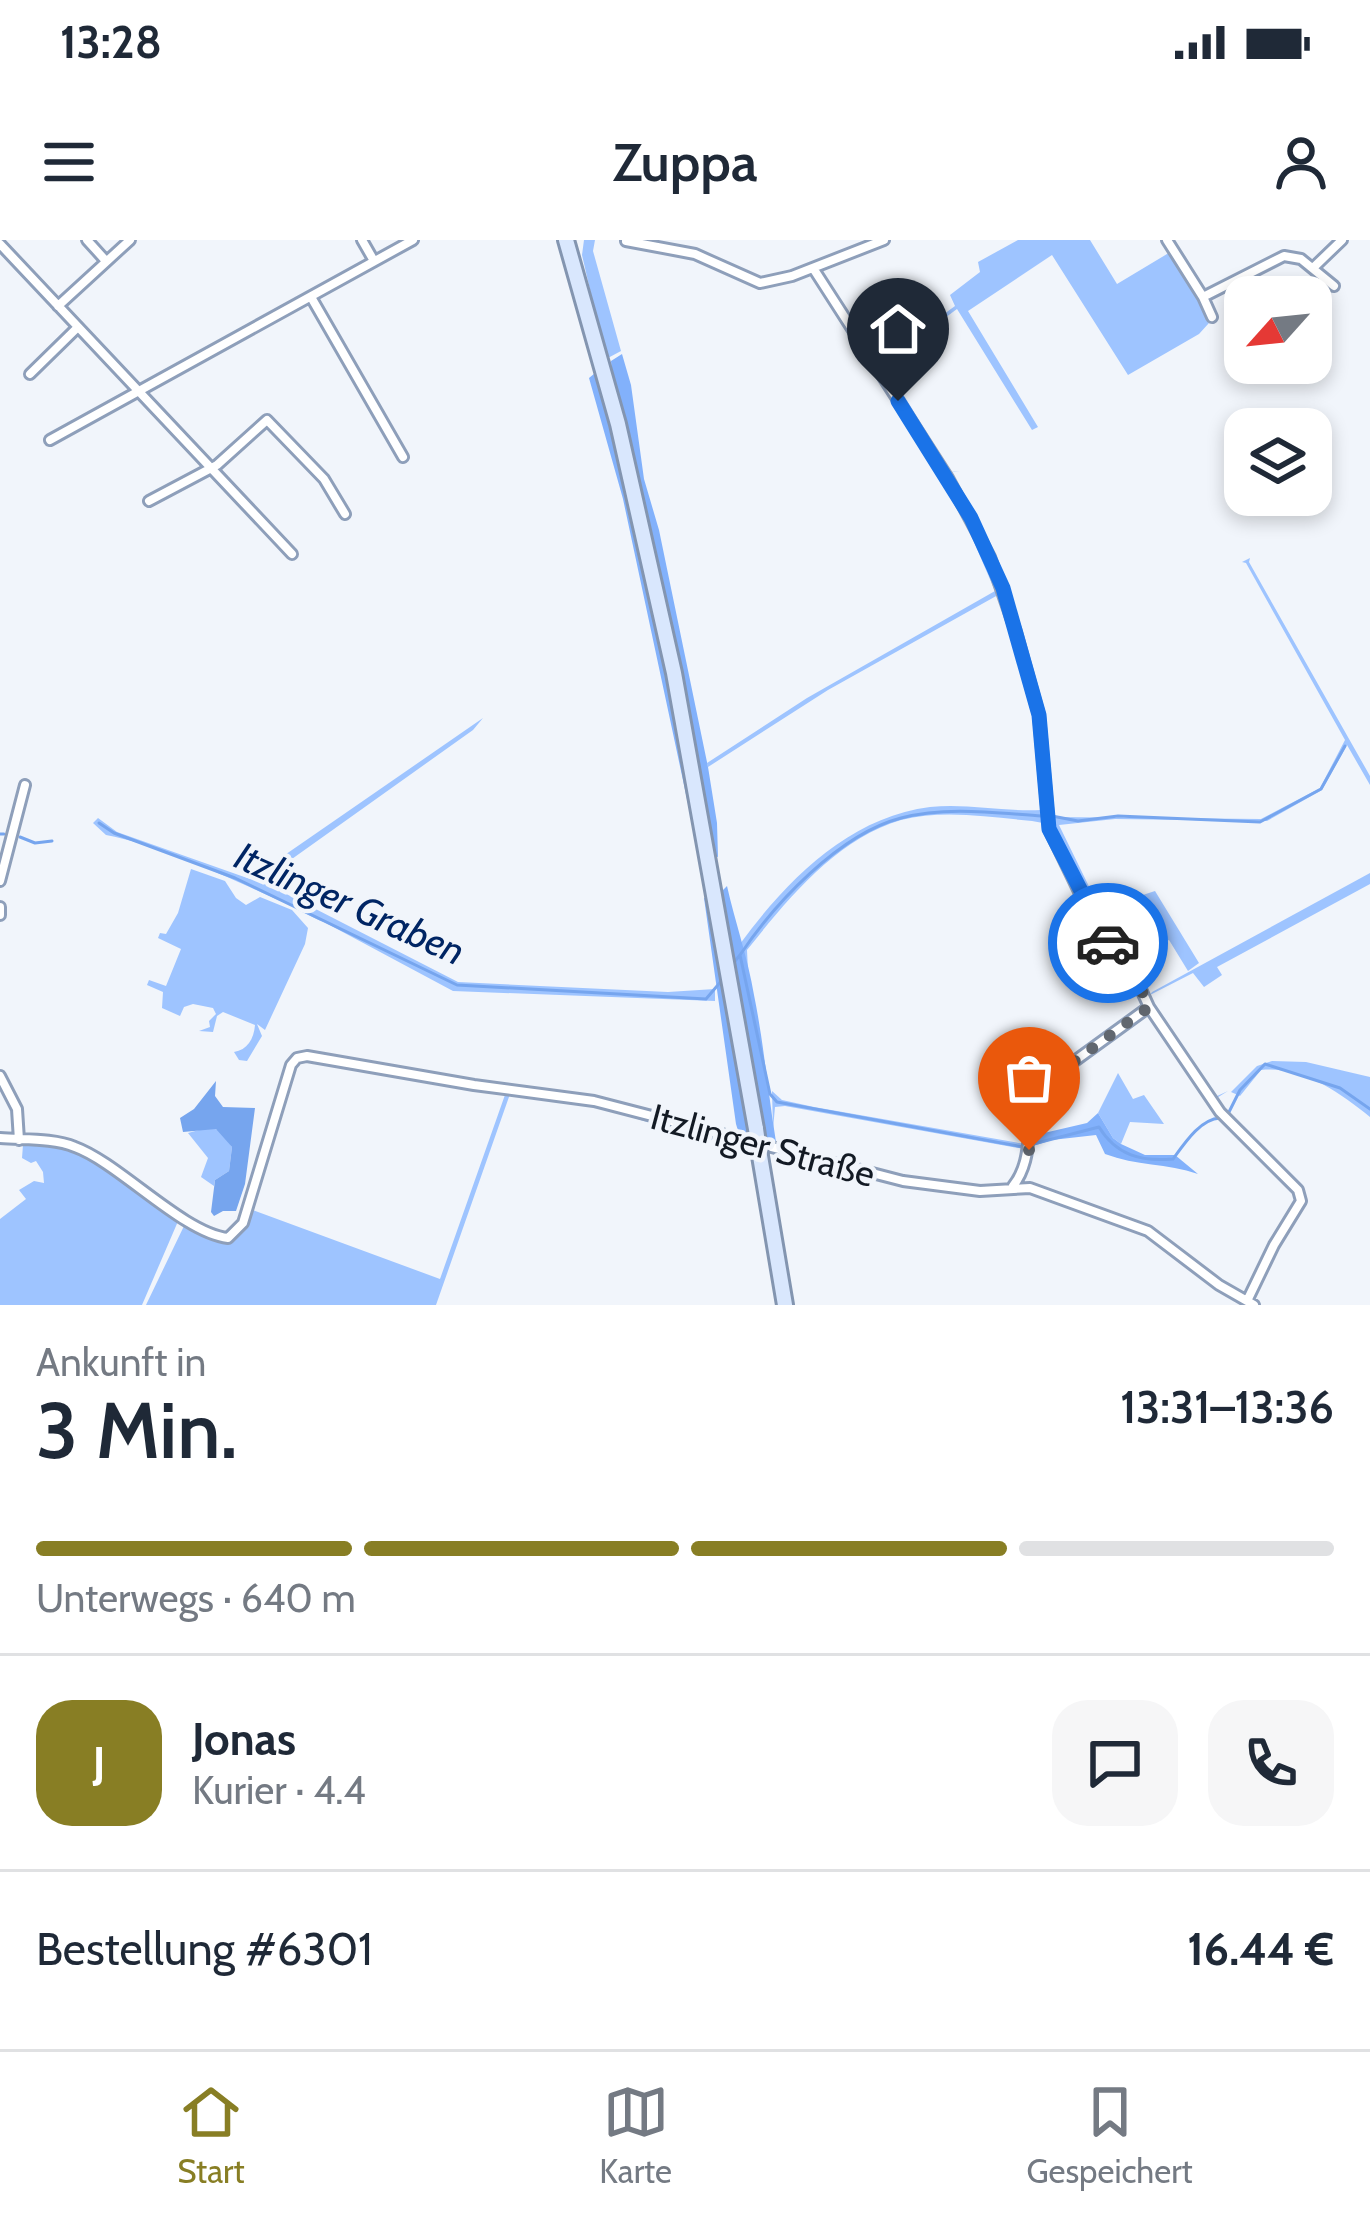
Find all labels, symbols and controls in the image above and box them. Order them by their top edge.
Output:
text: 13:28 [60,15,162,69]
icon: menu [36,129,102,195]
text: Zuppa [613,129,758,195]
icon: person [1268,129,1334,195]
north arrow [1224,276,1332,384]
map controls [1224,276,1332,516]
pin [847,278,949,401]
icon: home [865,296,931,362]
button: layers [1224,408,1332,516]
water label: Itzlinger Graben [228,831,472,975]
courier [1048,883,1168,1003]
icon: car [1075,910,1141,976]
pin [978,1027,1080,1150]
icon: bag [996,1045,1062,1111]
street label: Itzlinger Straße [646,1094,880,1196]
text: Ankunft in [36,1338,206,1386]
text: 13:31–13:36 [1120,1380,1334,1434]
text: 3 Min. [36,1383,237,1478]
text: Unterwegs · 640 m [36,1574,356,1622]
button: chat [1052,1700,1178,1826]
button: phone [1208,1700,1334,1826]
text: Jonas [192,1712,296,1766]
text: J [93,1736,105,1790]
text: Kurier · 4.4 [192,1766,366,1814]
text: Bestellung #6301 [36,1922,373,1976]
text: 16.44 € [1187,1922,1334,1976]
tab: Start [177,2079,245,2191]
tab: Karte [599,2079,672,2191]
tab: Gespeichert [1027,2079,1193,2191]

